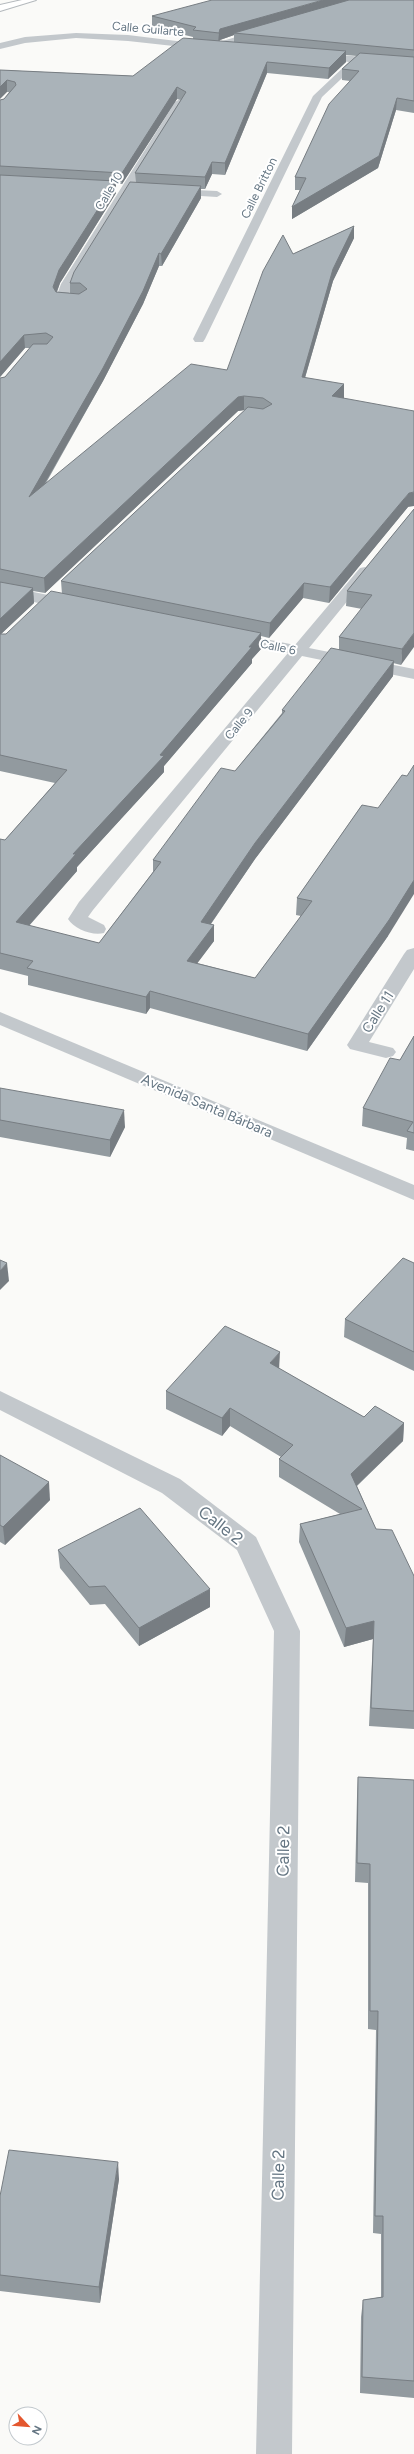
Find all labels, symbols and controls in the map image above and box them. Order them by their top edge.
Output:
street label: Calle Guilarte [112,19,185,39]
street label: Calle Britton [238,155,280,221]
street label: Calle 10 [92,169,126,213]
street label: Calle 6 [259,636,297,658]
street label: Calle 9 [222,705,256,742]
street label: Calle 11 [359,988,397,1036]
street label: Avenida Santa Bárbara [139,1071,275,1141]
street label: Calle 2 [195,1501,247,1549]
street label: Calle 2 [273,1825,293,1877]
street label: Calle 2 [268,2149,288,2201]
north arrow [8,2406,48,2446]
text: N [29,2423,44,2437]

